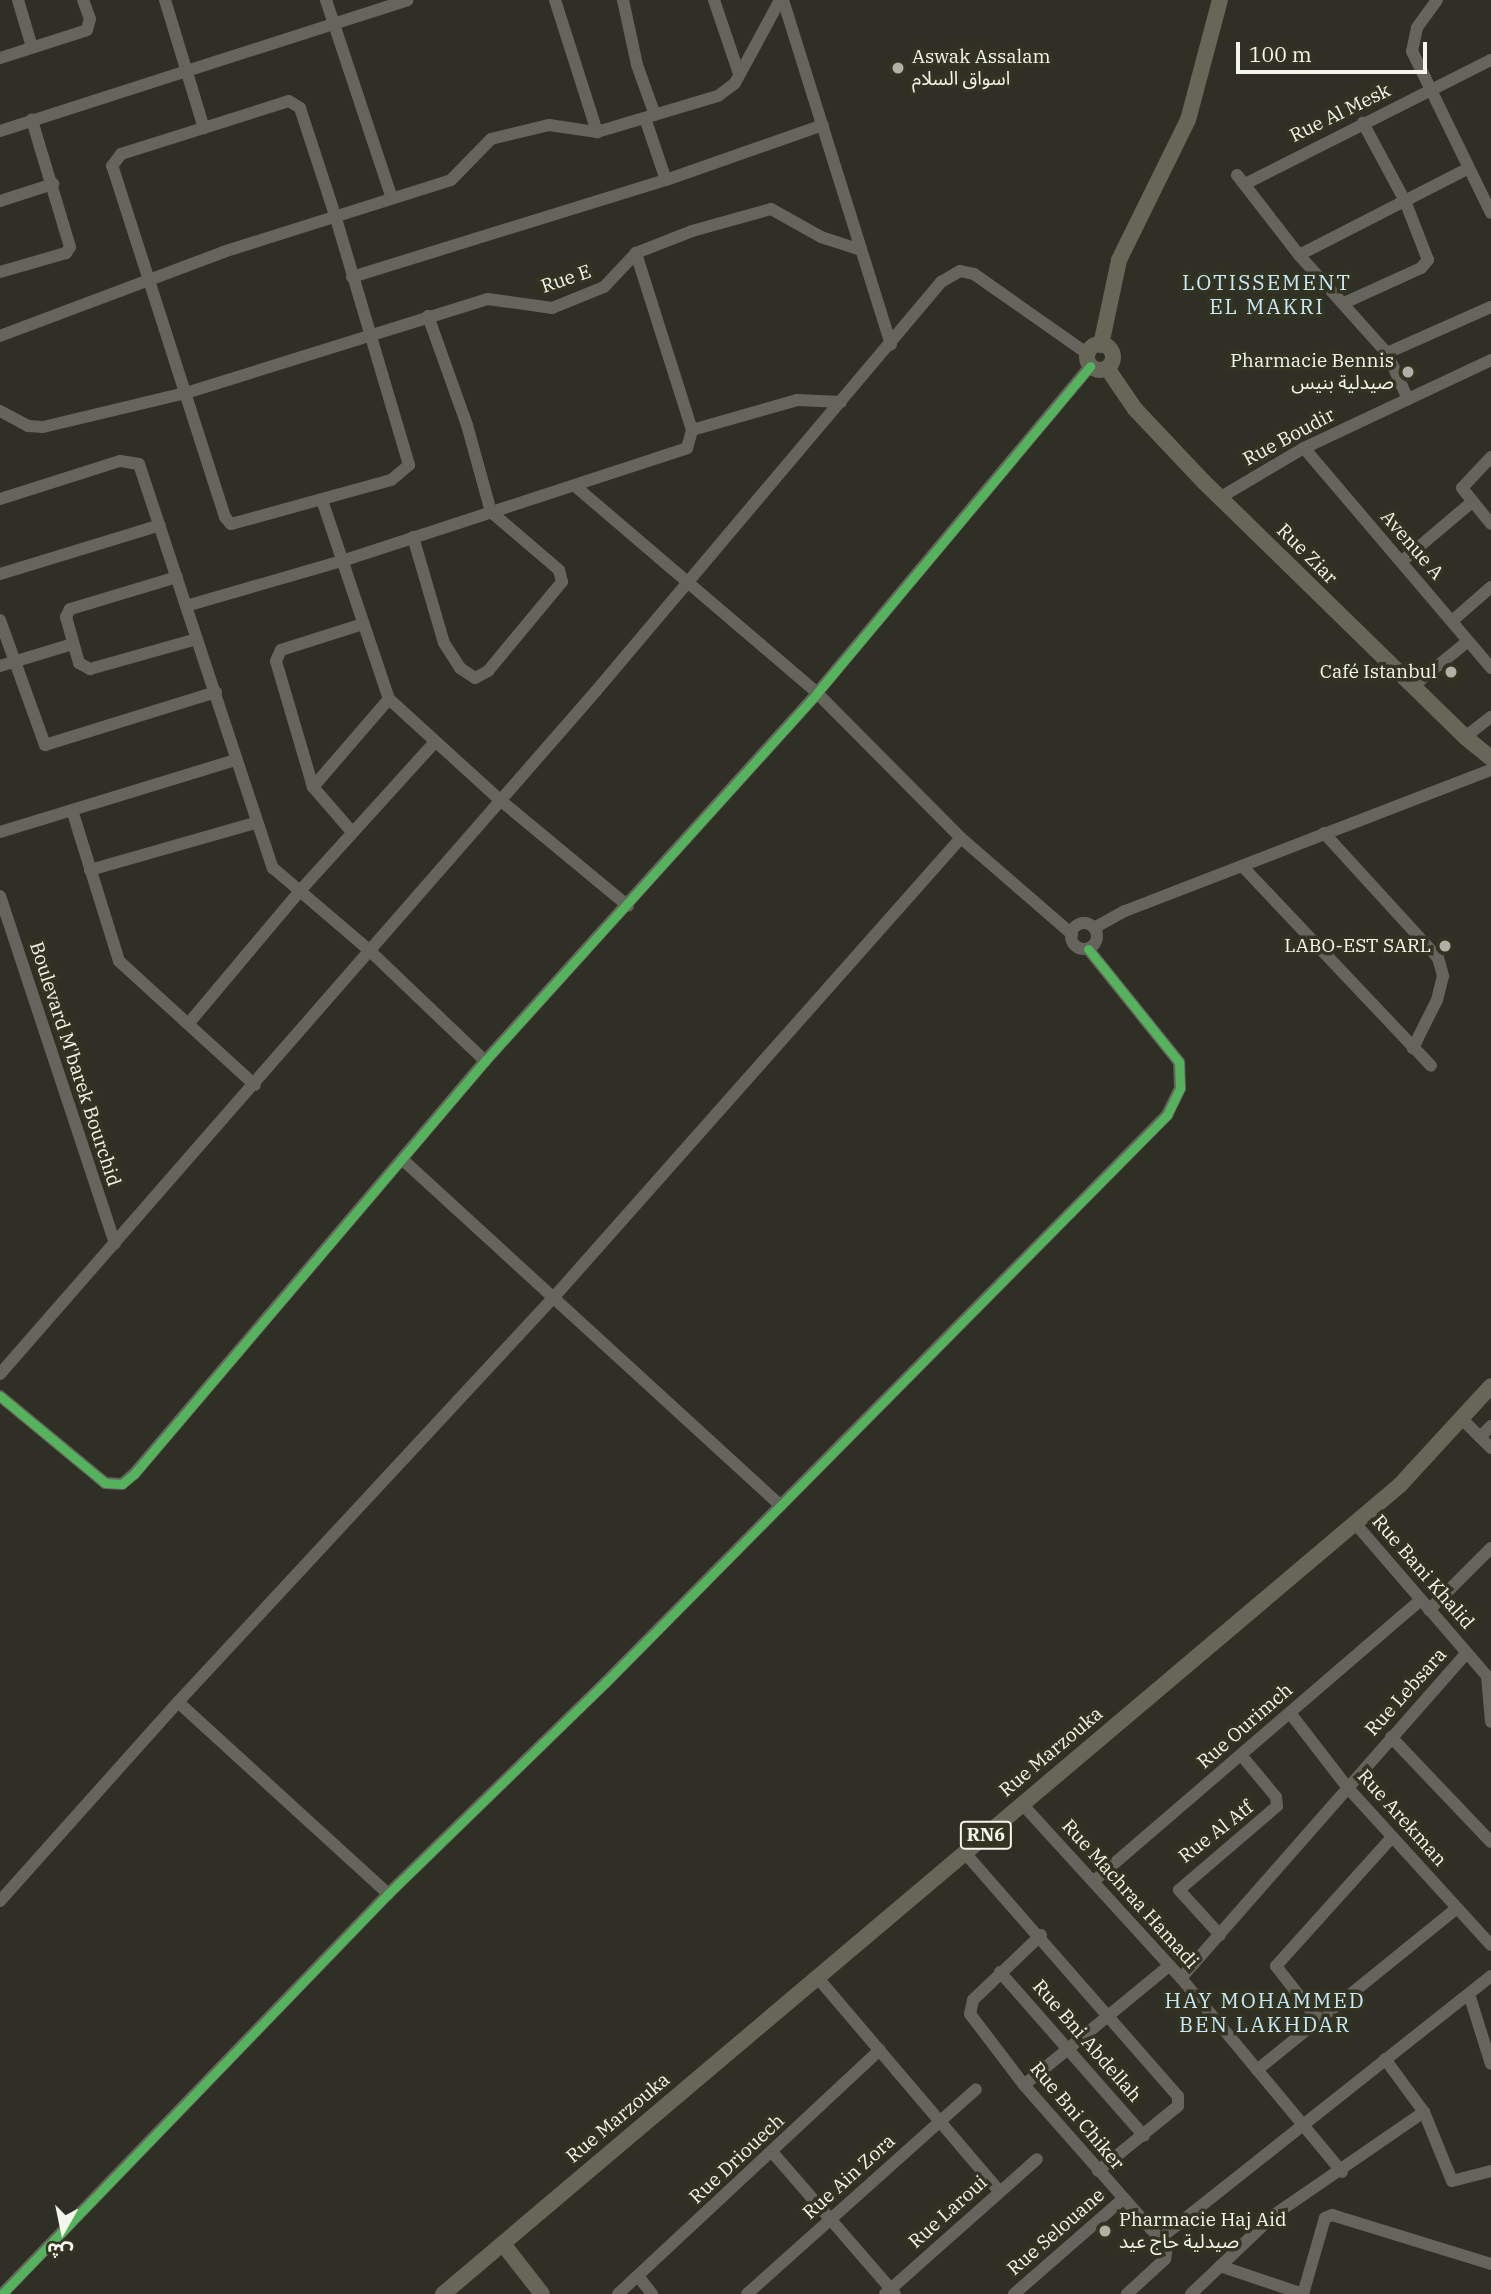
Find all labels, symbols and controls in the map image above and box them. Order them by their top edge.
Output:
scale bar [1239,28,1430,72]
text: 100 m [1249,40,1312,68]
place label: Aswak Assalam اسواق السلام [912,46,1051,90]
marker: Aswak Assalam اسواق السلام [890,60,906,76]
street label: Rue Al Mesk [1286,79,1394,147]
street label: Rue E [538,260,594,298]
district label: LOTISSEMENT EL MAKRI [1183,269,1351,319]
place label: Pharmacie Bennis صيدلية بنيس [1230,350,1394,394]
marker: Pharmacie Bennis صيدلية بنيس [1400,364,1416,380]
street label: Rue Boudir [1239,403,1339,471]
street label: Avenue A [1376,506,1448,584]
street label: Rue Ziar [1272,519,1342,589]
place label: Café Istanbul [1320,661,1437,683]
marker: Café Istanbul [1443,664,1459,680]
place label: LABO-EST SARL [1284,935,1431,957]
marker: LABO-EST SARL [1437,938,1453,954]
street label: Boulevard M'barek Bourchid [25,939,125,1189]
street label: Rue Bani Khalid [1367,1510,1479,1634]
street label: Rue Lebsara [1361,1643,1451,1741]
street label: Rue Ourimch [1193,1679,1297,1773]
street label: Rue Marzouka [995,1702,1107,1802]
street label: Rue Arekman [1353,1765,1451,1871]
street label: Rue Al Atf [1174,1796,1258,1868]
street label: Rue Machraa Hamadi [1057,1815,1203,1973]
road number: RN6 [960,1821,1012,1850]
street label: Rue Bni Abdellah [1028,1975,1146,2107]
district label: HAY MOHAMMED BEN LAKHDAR [1166,1987,1364,2037]
street label: Rue Bni Chiker [1025,2057,1129,2175]
street label: Rue Marzouka [562,2068,674,2168]
street label: Rue Driouech [685,2109,789,2209]
street label: Rue Ain Zora [798,2130,900,2224]
street label: Rue Laroui [904,2171,992,2253]
street label: Rue Selouane [1003,2184,1109,2280]
north arrow [28,2196,98,2266]
place label: Pharmacie Haj Aid صيدلية حاج عيد [1119,2209,1286,2253]
marker: Pharmacie Haj Aid صيدلية حاج عيد [1097,2223,1113,2239]
text: ش [45,2238,74,2266]

